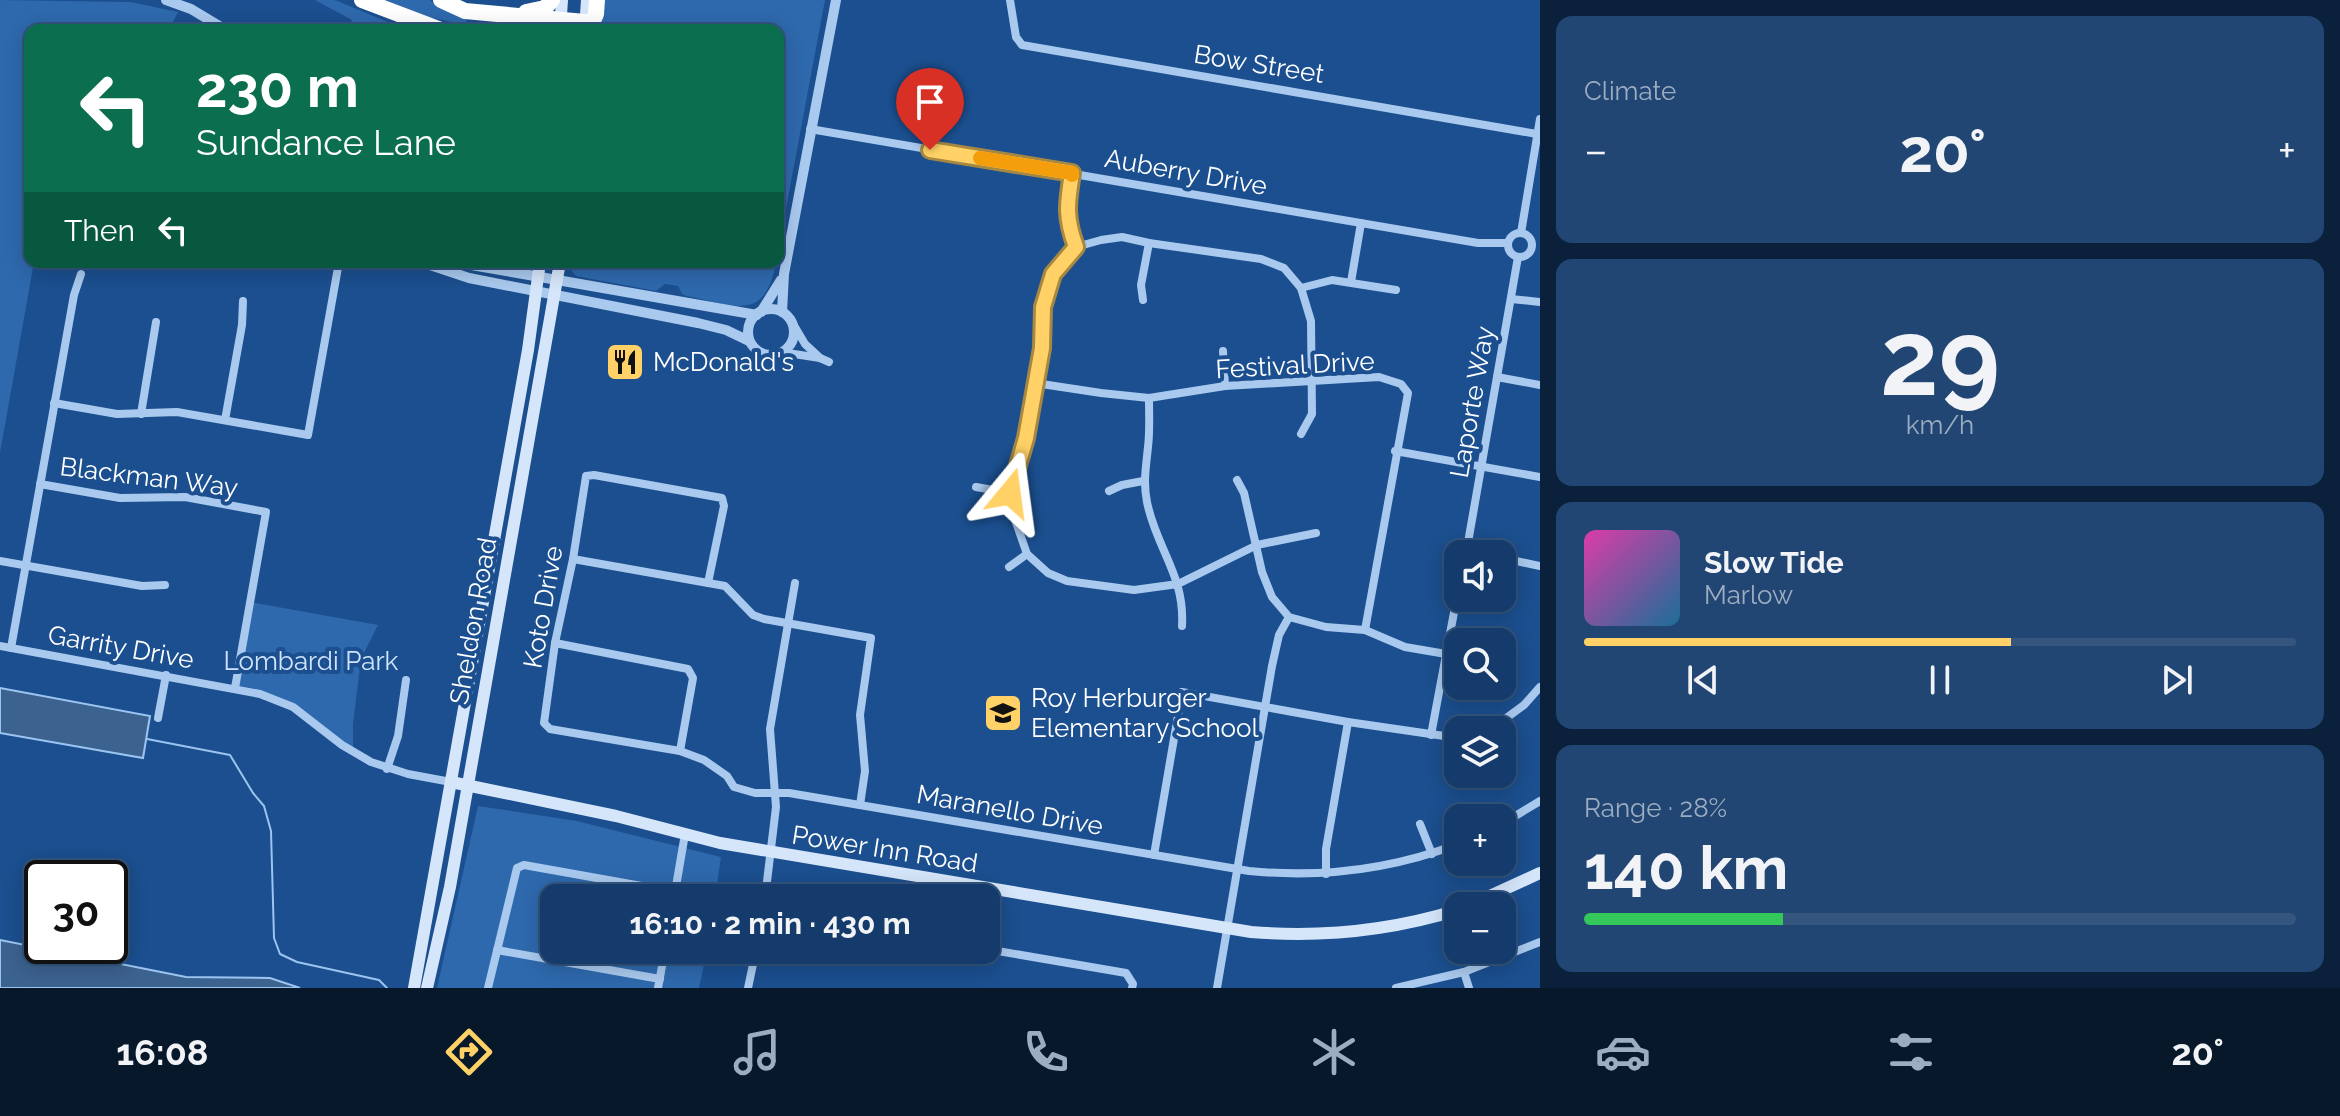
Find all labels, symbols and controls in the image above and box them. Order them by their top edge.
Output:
street label: Bow Street [1192,39,1327,89]
text: 230 m [196,54,359,120]
icon: left [64,56,168,160]
pin [896,68,964,150]
text: Climate [1584,76,1676,106]
icon: arrive [908,80,952,124]
text: 20° [1899,116,1986,186]
text: Sundance Lane [196,121,456,163]
text: − [1584,125,1608,176]
text: + [2278,125,2296,176]
street label: Auberry Drive [1102,143,1270,201]
icon: left [151,208,195,252]
text: Then [64,213,135,248]
text: 29 [1880,297,2000,419]
street label: Laporte Way [1444,324,1500,480]
restaurant icon: McDonald's [604,341,646,383]
street label: Festival Drive [1215,346,1375,384]
place label: McDonald's [653,347,794,377]
text: km/h [1906,410,1974,440]
street label: Blackman Way [58,451,240,503]
position arrow [968,451,1052,535]
street label: Sheldon Road [444,535,502,707]
map controls [1444,540,1516,964]
button: sound [1444,540,1516,612]
street label: Koto Drive [517,543,569,671]
text: Slow Tide [1704,545,1844,580]
text: Marlow [1704,580,1793,610]
street label: Garrity Drive [46,619,196,675]
button: search [1444,628,1516,700]
park label: Lombardi Park [224,646,399,676]
icon: previous [1681,658,1725,702]
icon: pause [1918,658,1962,702]
icon: next [2155,658,2199,702]
place label: Roy Herburger Elementary School [1031,683,1260,743]
school or university icon: Roy Herburger Elementary School [982,692,1024,734]
button: layers [1444,716,1516,788]
street label: Maranello Drive [914,779,1106,841]
text: Range · 28% [1584,793,1727,823]
button: + [1444,804,1516,876]
street label: Power Inn Road [790,819,980,879]
text: 140 km [1584,833,1788,903]
speed limit sign: 30 [24,860,128,964]
button: − [1444,892,1516,964]
text: 16:10 · 2 min · 430 m [629,906,911,941]
icon: directions [441,1024,497,1080]
icon: music [729,1024,785,1080]
icon: phone [1018,1024,1074,1080]
icon: climate [1306,1024,1362,1080]
icon: car [1595,1024,1651,1080]
icon: filters [1883,1024,1939,1080]
text: 16:08 [116,1031,209,1073]
text: 20° [2172,1031,2224,1073]

